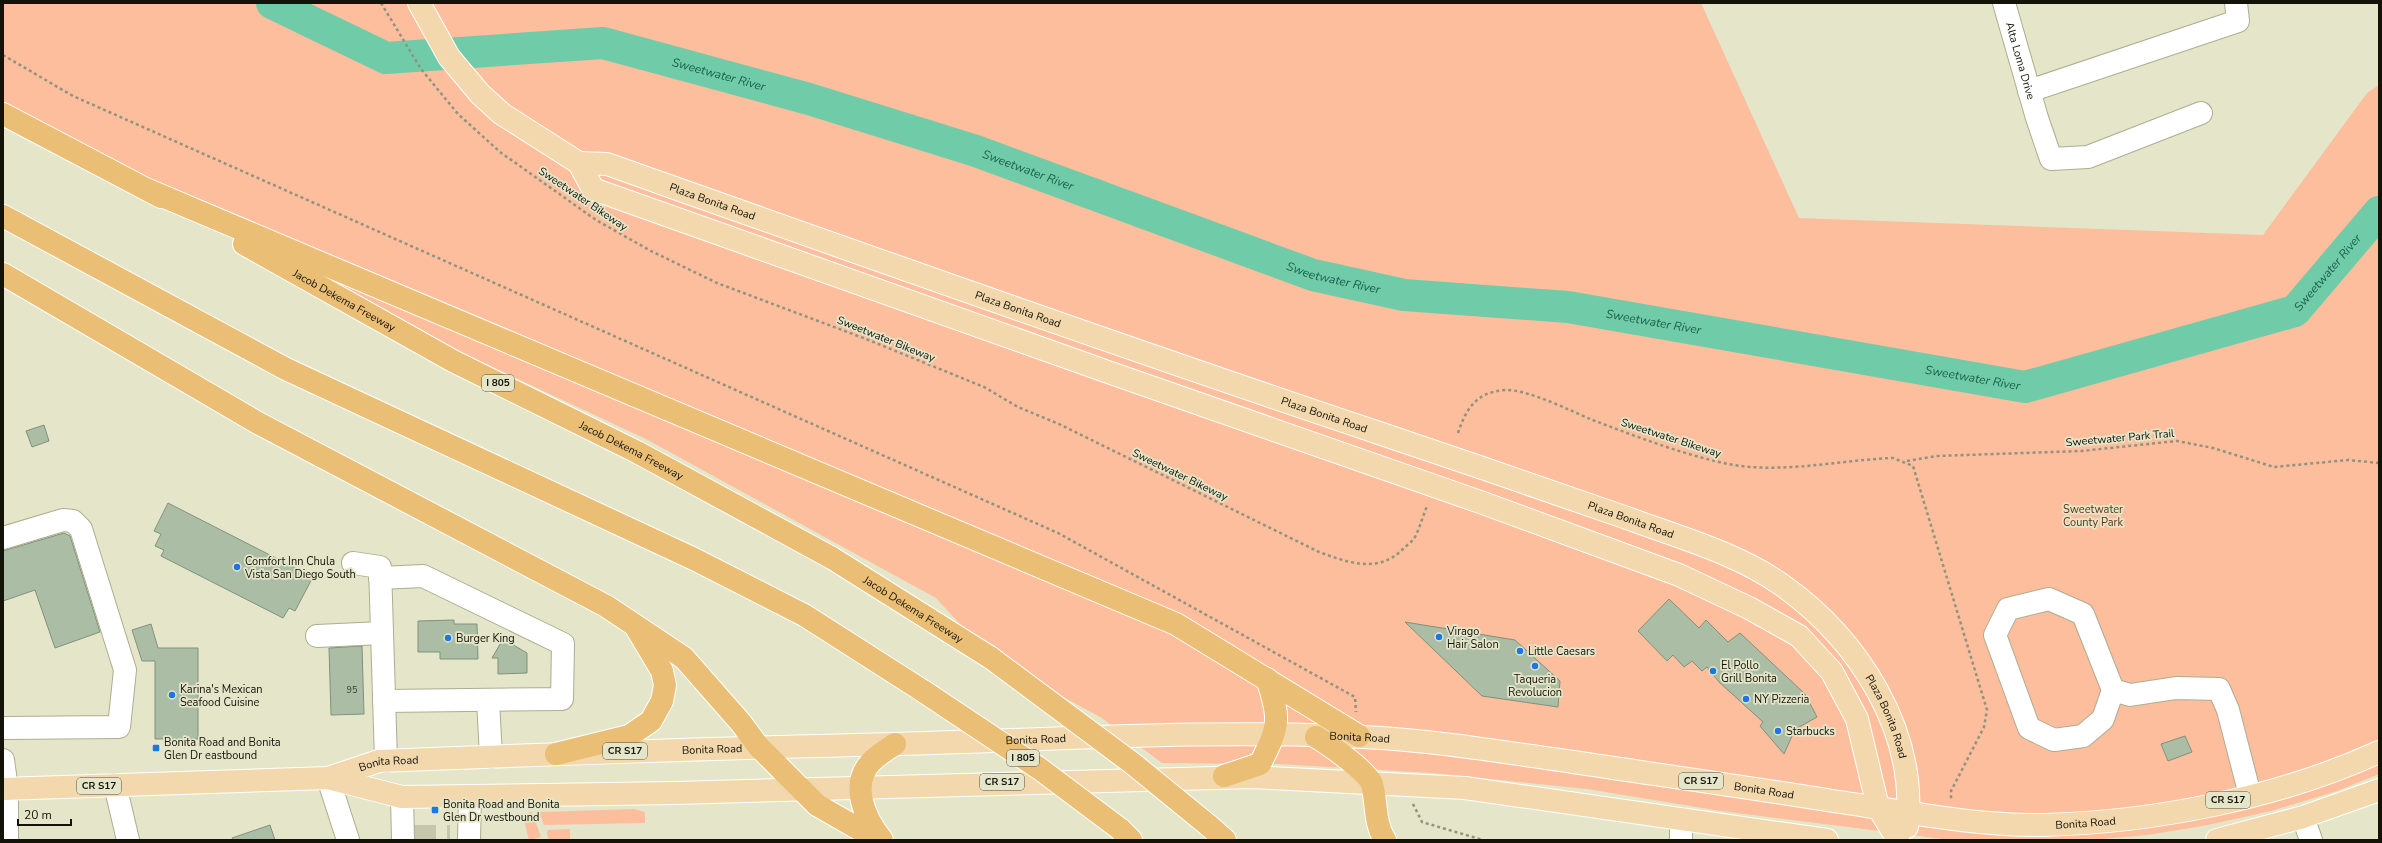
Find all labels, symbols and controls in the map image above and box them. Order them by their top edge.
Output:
street label: Alta Loma Drive [2002,20,2039,101]
water label: Sweetwater River [670,54,768,95]
water label: Sweetwater River [980,146,1077,195]
street label: Sweetwater Bikeway [535,164,631,235]
street label: Plaza Bonita Road [668,179,758,224]
water label: Sweetwater River [2290,230,2365,314]
water label: Sweetwater River [1284,258,1382,298]
street label: Jacob Dekema Freeway [290,265,399,335]
street label: Plaza Bonita Road [973,287,1063,331]
water label: Sweetwater River [1605,306,1703,338]
street label: Sweetwater Bikeway [835,312,938,366]
water label: Sweetwater River [1924,362,2022,394]
road number: I 805 [482,375,514,391]
street label: Plaza Bonita Road [1279,393,1370,436]
street label: Sweetwater Bikeway [1619,415,1723,461]
street label: Jacob Dekema Freeway [576,417,686,483]
street label: Sweetwater Park Trail [2065,426,2176,450]
street label: Sweetwater Bikeway [1130,445,1231,505]
street label: Plaza Bonita Road [1586,497,1676,542]
park label: Sweetwater County Park [2063,502,2123,530]
place label: Comfort Inn Chula Vista San Diego South [244,554,356,582]
marker: Comfort Inn Chula Vista San Diego South [232,562,242,572]
street label: Jacob Dekema Freeway [860,572,967,646]
place label: Virago Hair Salon [1446,624,1499,652]
place label: Burger King [456,631,515,646]
marker: Virago Hair Salon [1434,632,1444,642]
marker: Burger King [443,633,453,643]
place label: Little Caesars [1528,644,1595,659]
marker: Little Caesars [1515,646,1525,656]
place label: El Pollo Grill Bonita [1721,658,1777,686]
marker: Taqueria Revolucion [1530,661,1540,671]
marker: El Pollo Grill Bonita [1708,666,1718,676]
street label: Plaza Bonita Road [1862,671,1911,760]
place label: Taqueria Revolucion [1508,672,1562,700]
place label: Karina's Mexican Seafood Cuisine [180,682,263,710]
house number: 95 [347,684,357,696]
marker: Karina's Mexican Seafood Cuisine [167,690,177,700]
place label: NY Pizzeria [1754,692,1809,707]
marker: NY Pizzeria [1741,694,1751,704]
place label: Starbucks [1786,724,1835,739]
marker: Starbucks [1773,726,1783,736]
street label: Bonita Road [1329,728,1391,746]
street label: Bonita Road [1005,731,1066,748]
place label: Bonita Road and Bonita Glen Dr eastbound [164,735,281,763]
street label: Bonita Road [682,741,743,757]
marker: Bonita Road and Bonita Glen Dr eastbound [151,743,161,753]
road number: CR S17 [603,743,647,759]
road number: I 805 [1007,750,1039,766]
street label: Bonita Road [357,752,419,775]
road number: CR S17 [1679,773,1723,789]
road number: CR S17 [980,774,1024,790]
road number: CR S17 [77,778,121,794]
street label: Bonita Road [1733,778,1795,802]
road number: CR S17 [2206,792,2250,808]
place label: Bonita Road and Bonita Glen Dr westbound [443,797,560,825]
scale bar [18,801,71,827]
marker: Bonita Road and Bonita Glen Dr westbound [430,805,440,815]
text: 20 m [24,807,52,823]
street label: Bonita Road [2055,813,2116,832]

